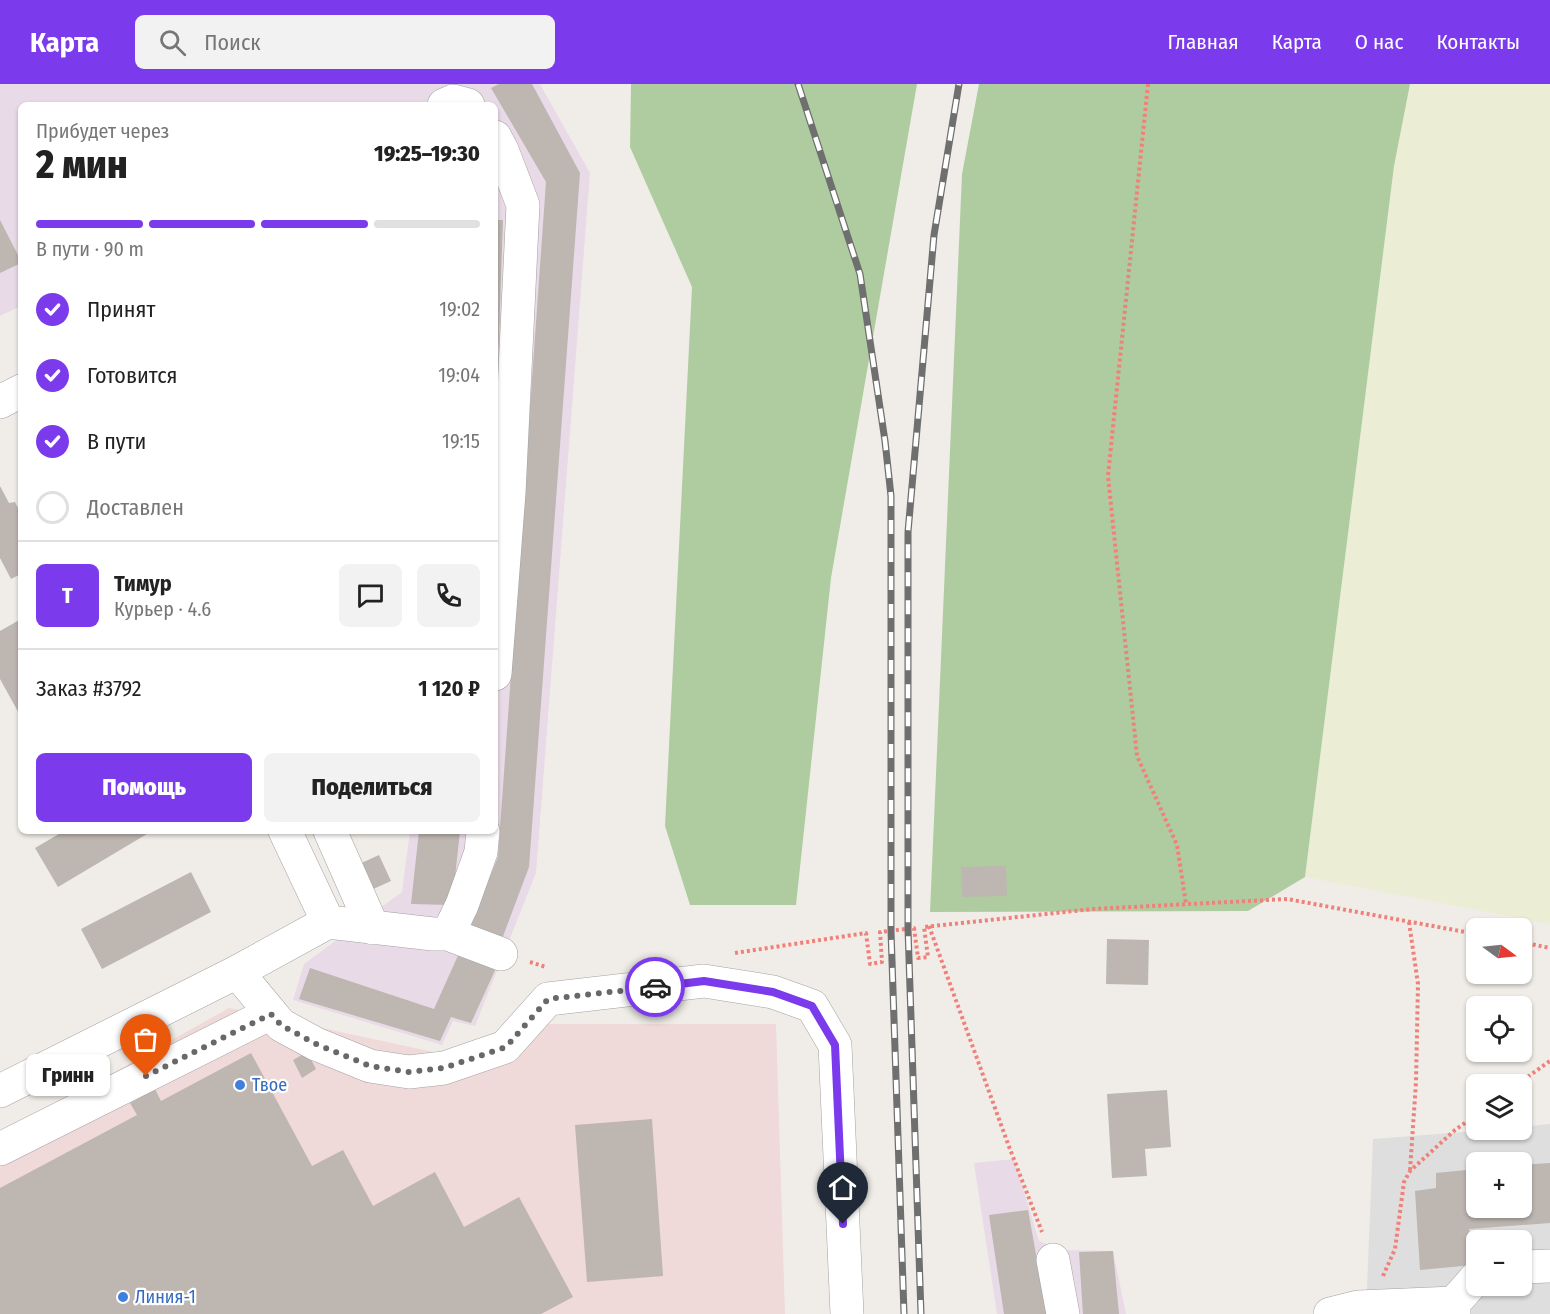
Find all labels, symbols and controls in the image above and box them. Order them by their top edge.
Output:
search box [135,15,555,69]
text: Карта [30,26,99,59]
icon: search [156,26,189,59]
text: Поиск [204,29,261,56]
text: Главная [1168,29,1239,55]
text: Карта [1272,29,1322,55]
text: О нас [1355,29,1403,55]
text: Контакты [1436,29,1520,55]
text: Прибудет через [36,119,169,143]
text: 19:25–19:30 [374,140,480,167]
text: 2 мин [36,142,128,188]
text: В пути · 90 m [36,237,144,261]
icon: check [36,293,69,326]
text: Принят [87,296,155,323]
text: 19:02 [439,297,480,321]
icon: check [36,359,69,392]
text: Готовится [87,362,178,389]
text: 19:04 [438,363,480,387]
icon: check [36,425,69,458]
text: В пути [87,428,146,455]
text: 19:15 [442,429,480,453]
text: Доставлен [87,494,184,521]
button: chat [339,564,402,627]
button: phone [417,564,480,627]
text: Тимур [114,570,172,597]
text: Т [62,582,73,609]
text: Курьер · 4.6 [114,597,211,621]
text: Заказ #3792 [36,675,142,702]
text: 1 120 ₽ [418,675,480,702]
button: Помощь [36,753,252,822]
button: Поделиться [264,753,480,822]
north arrow [1466,918,1532,984]
map controls [1466,918,1532,1296]
courier [625,957,685,1017]
icon: car [639,971,672,1004]
button: locate [1466,996,1532,1062]
pin [120,1014,171,1076]
icon: bag [129,1023,162,1056]
callout: Гринн [26,1055,110,1097]
text: Гринн [42,1063,94,1087]
place label: Твое [252,1074,287,1096]
button: layers [1466,1074,1532,1140]
marker: Твое [233,1078,247,1092]
button: + [1466,1152,1532,1218]
pin [817,1162,868,1224]
icon: home [826,1171,859,1204]
button: − [1466,1230,1532,1296]
place label: Линия-1 [135,1286,196,1308]
marker: Линия-1 [116,1290,130,1304]

